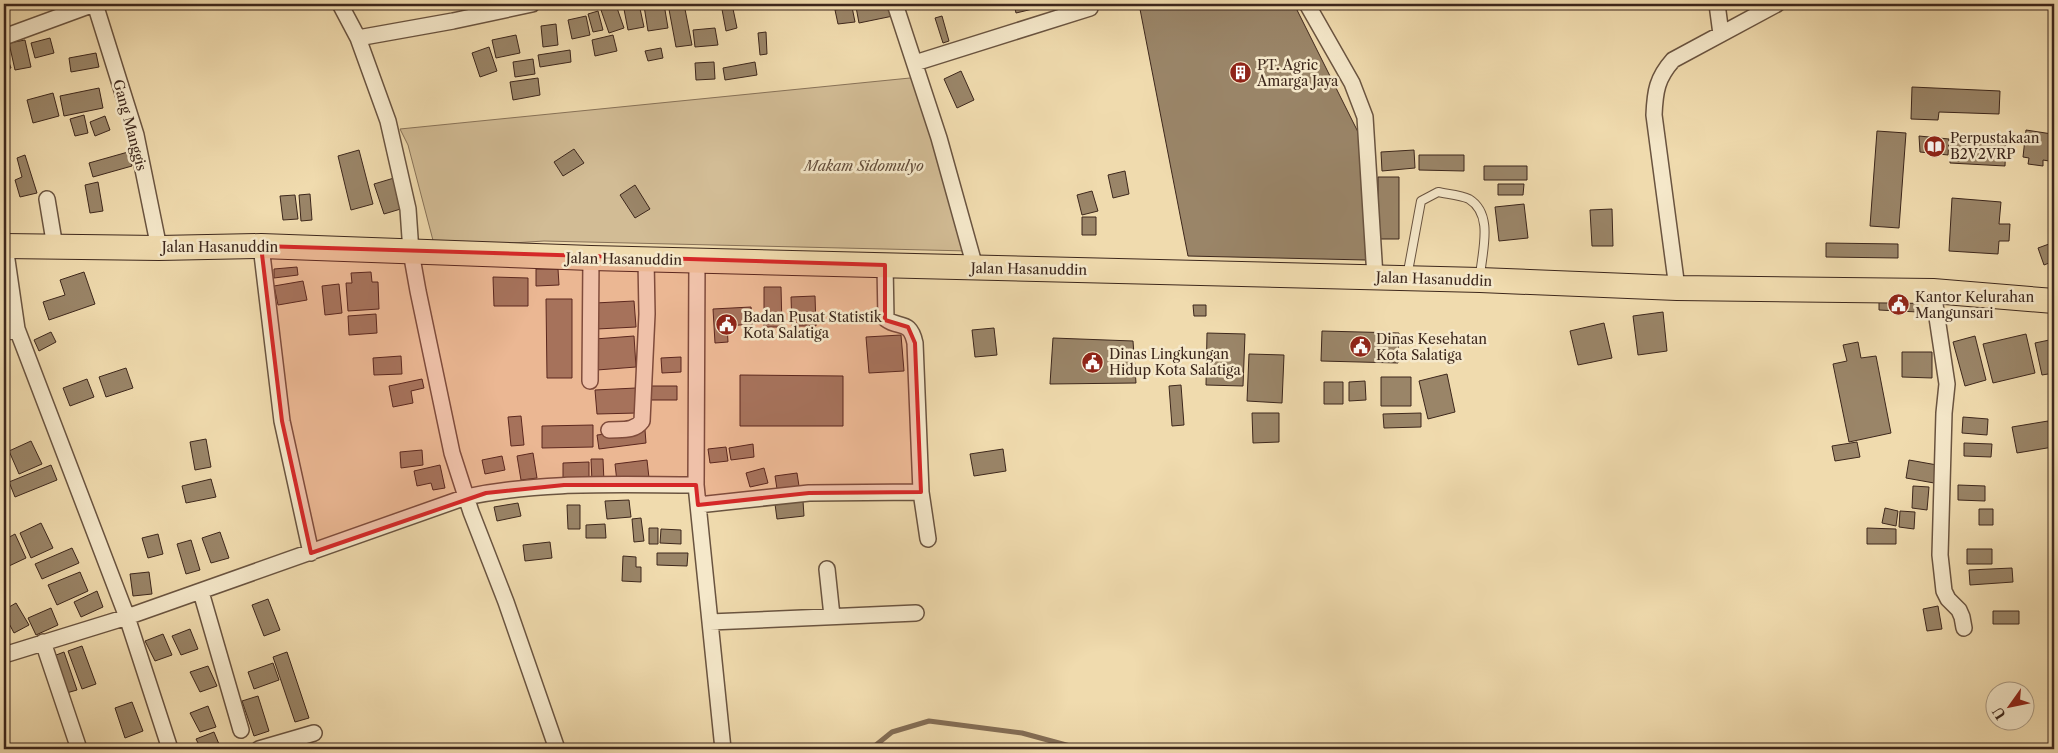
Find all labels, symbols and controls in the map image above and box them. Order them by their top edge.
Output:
place label: PT. Agric Amarga Jaya [1256,56,1339,90]
building icon: PT. Agric Amarga Jaya [1229,61,1253,85]
street label: Gang Manggis [109,77,151,173]
place label: Perpustakaan B2V2VRP [1950,129,2040,163]
library icon: Perpustakaan B2V2VRP [1922,134,1946,158]
park label: Makam Sidomulyo [802,157,924,175]
street label: Jalan Hasanuddin [160,238,278,256]
street label: Jalan Hasanuddin [564,249,683,269]
street label: Jalan Hasanuddin [969,259,1088,279]
street label: Jalan Hasanuddin [1374,268,1493,290]
place label: Kantor Kelurahan Mangunsari [1915,288,2034,322]
public building icon: Kantor Kelurahan Mangunsari [1887,293,1911,317]
place label: Badan Pusat Statistik Kota Salatiga [743,308,883,342]
public building icon: Badan Pusat Statistik Kota Salatiga [715,313,739,337]
place label: Dinas Kesehatan Kota Salatiga [1376,330,1487,364]
public building icon: Dinas Kesehatan Kota Salatiga [1348,335,1372,359]
place label: Dinas Lingkungan Hidup Kota Salatiga [1109,345,1241,379]
public building icon: Dinas Lingkungan Hidup Kota Salatiga [1081,350,1105,374]
north arrow [1986,680,2036,730]
text: U [1988,703,2010,723]

